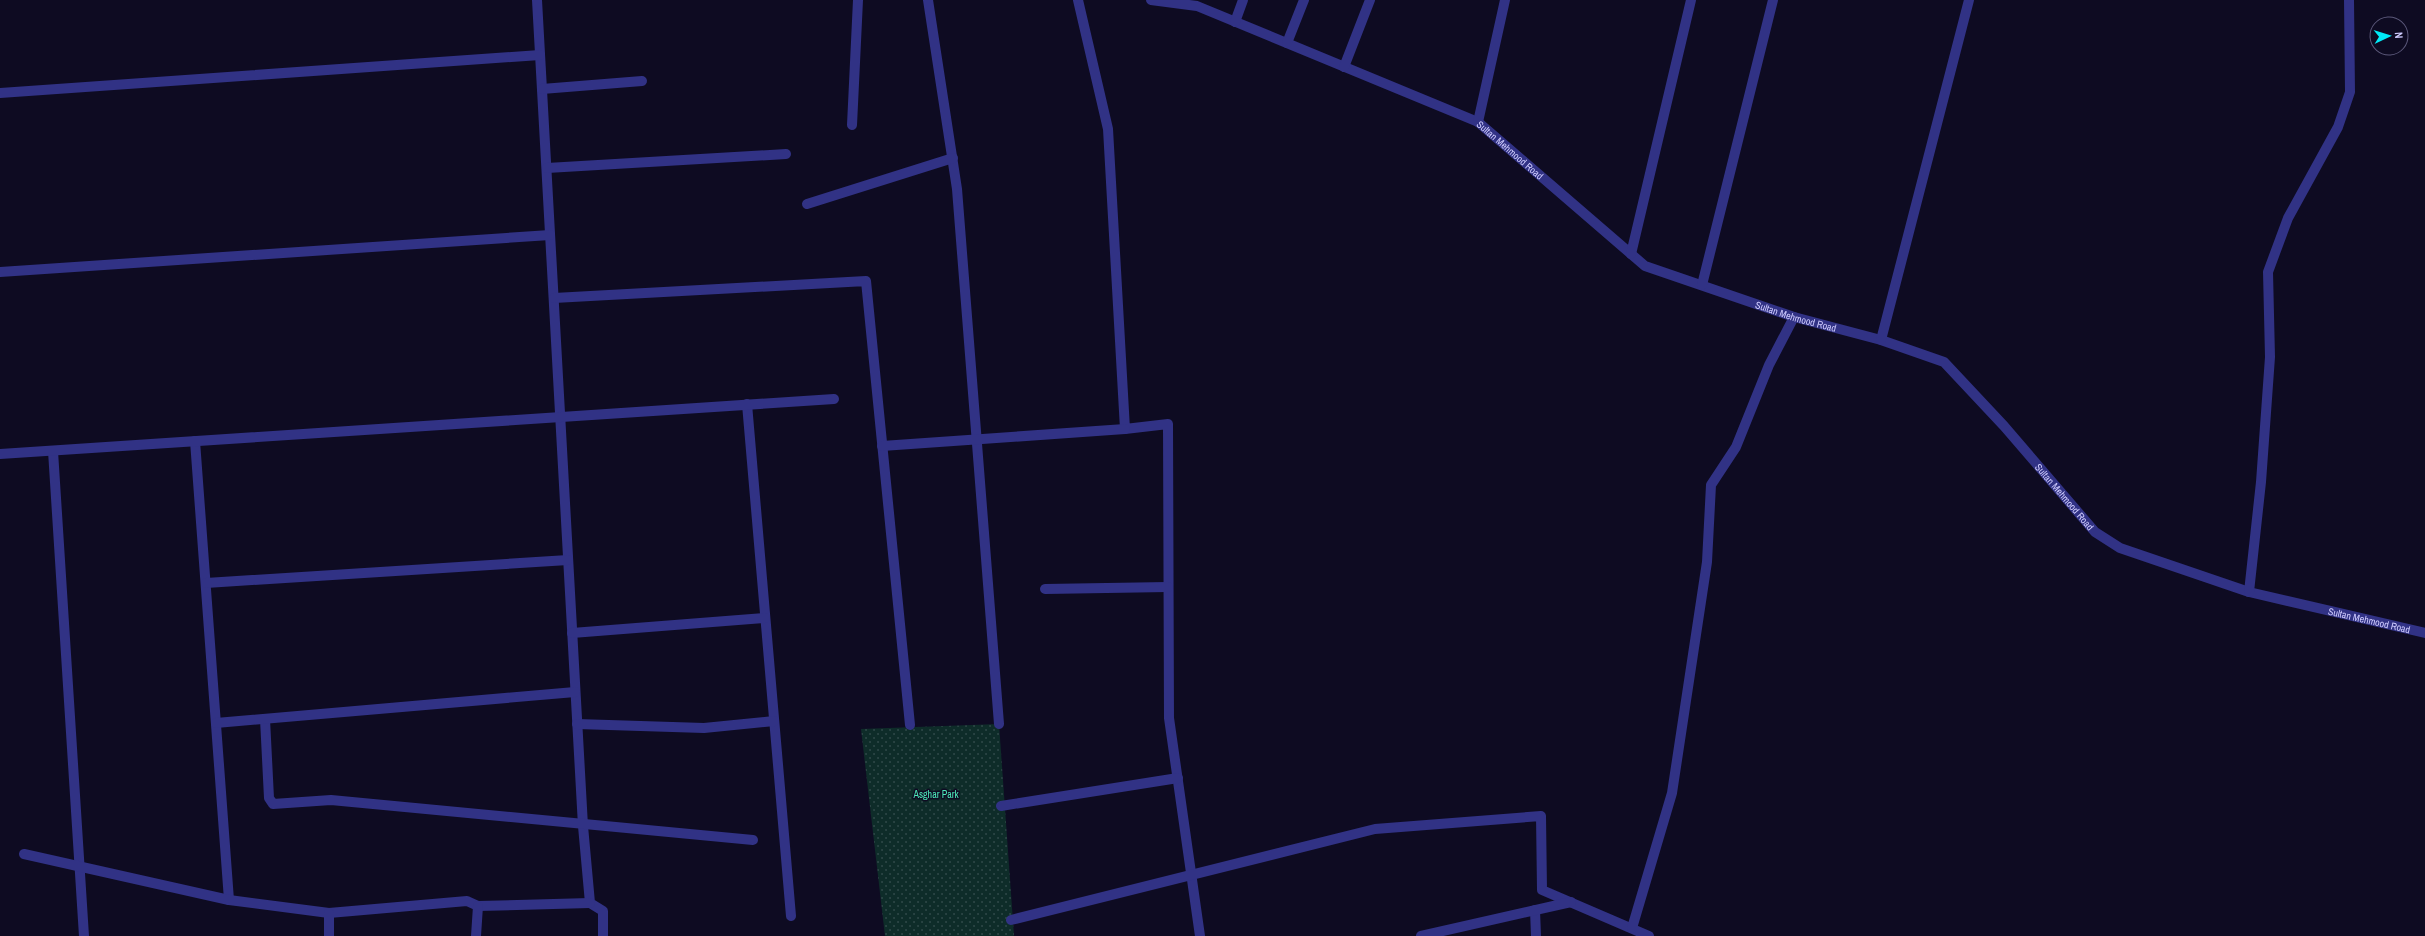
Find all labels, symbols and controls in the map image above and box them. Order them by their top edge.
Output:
north arrow [2369,16,2409,56]
text: N [2392,32,2406,39]
street label: Sultan Mehmood Road [1474,117,1546,182]
street label: Sultan Mehmood Road [1754,298,1838,334]
street label: Sultan Mehmood Road [2032,461,2097,533]
street label: Sultan Mehmood Road [2327,604,2412,636]
park label: Asghar Park [912,788,959,801]

